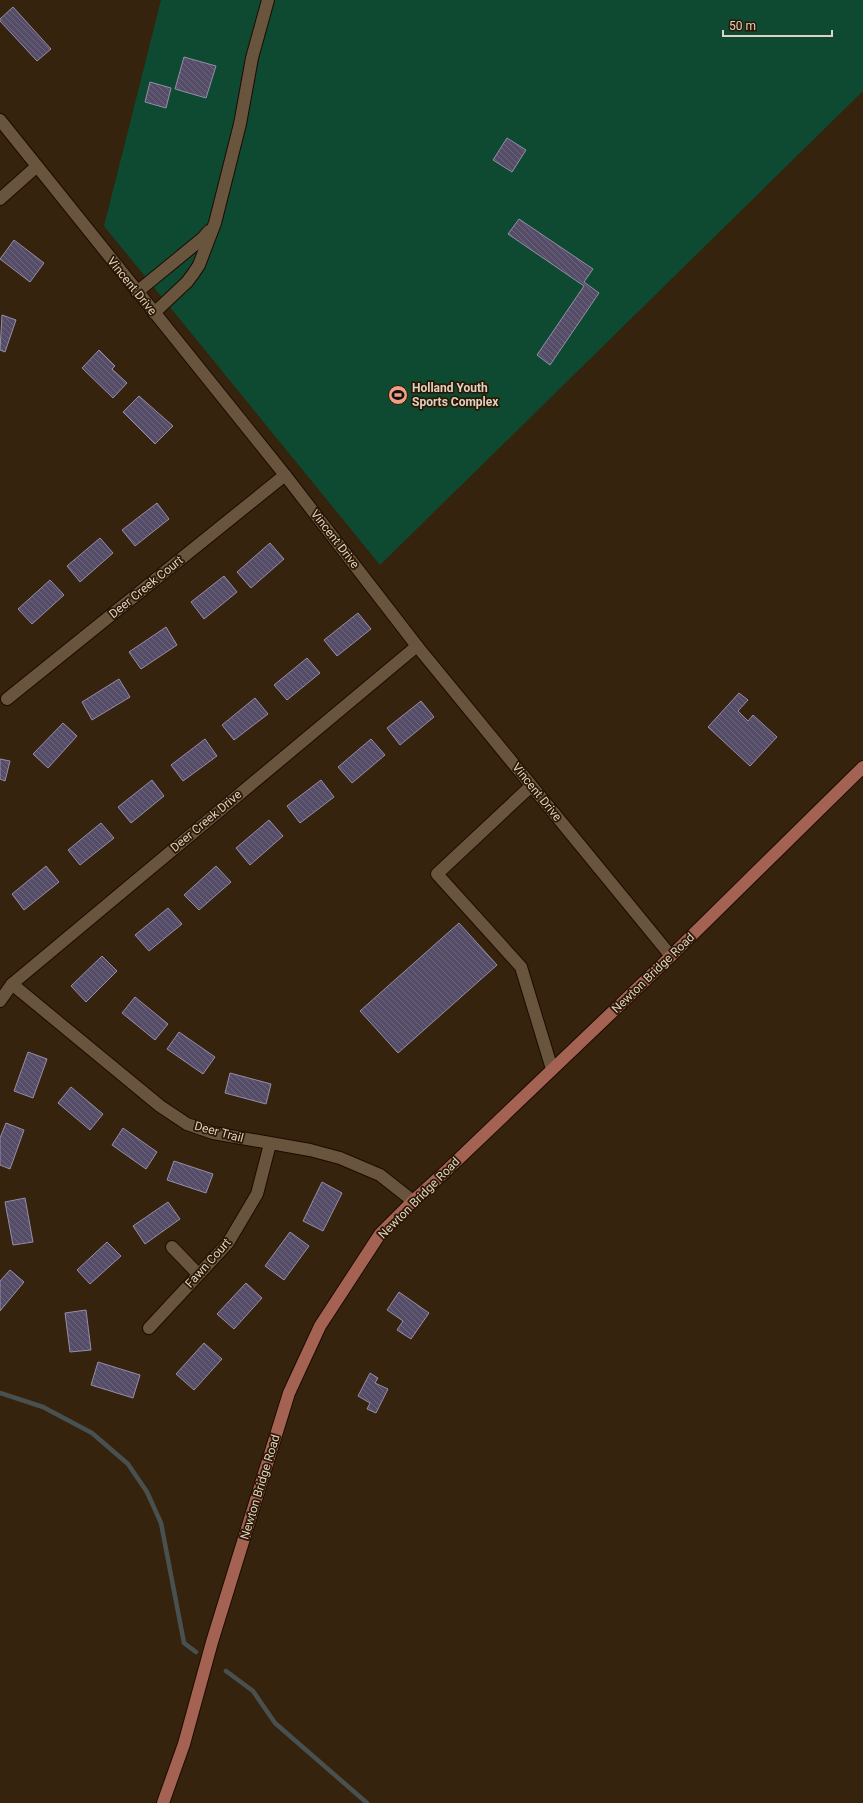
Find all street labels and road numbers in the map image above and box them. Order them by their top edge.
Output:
street label: Vincent Drive [104,254,160,318]
street label: Vincent Drive [308,507,362,571]
street label: Deer Creek Court [106,553,186,621]
street label: Vincent Drive [509,760,565,824]
street label: Deer Creek Drive [168,787,244,855]
street label: Newton Bridge Road [609,930,697,1016]
street label: Deer Trail [193,1119,245,1145]
street label: Newton Bridge Road [375,1154,463,1242]
street label: Fawn Court [182,1236,234,1290]
street label: Newton Bridge Road [237,1433,283,1541]

